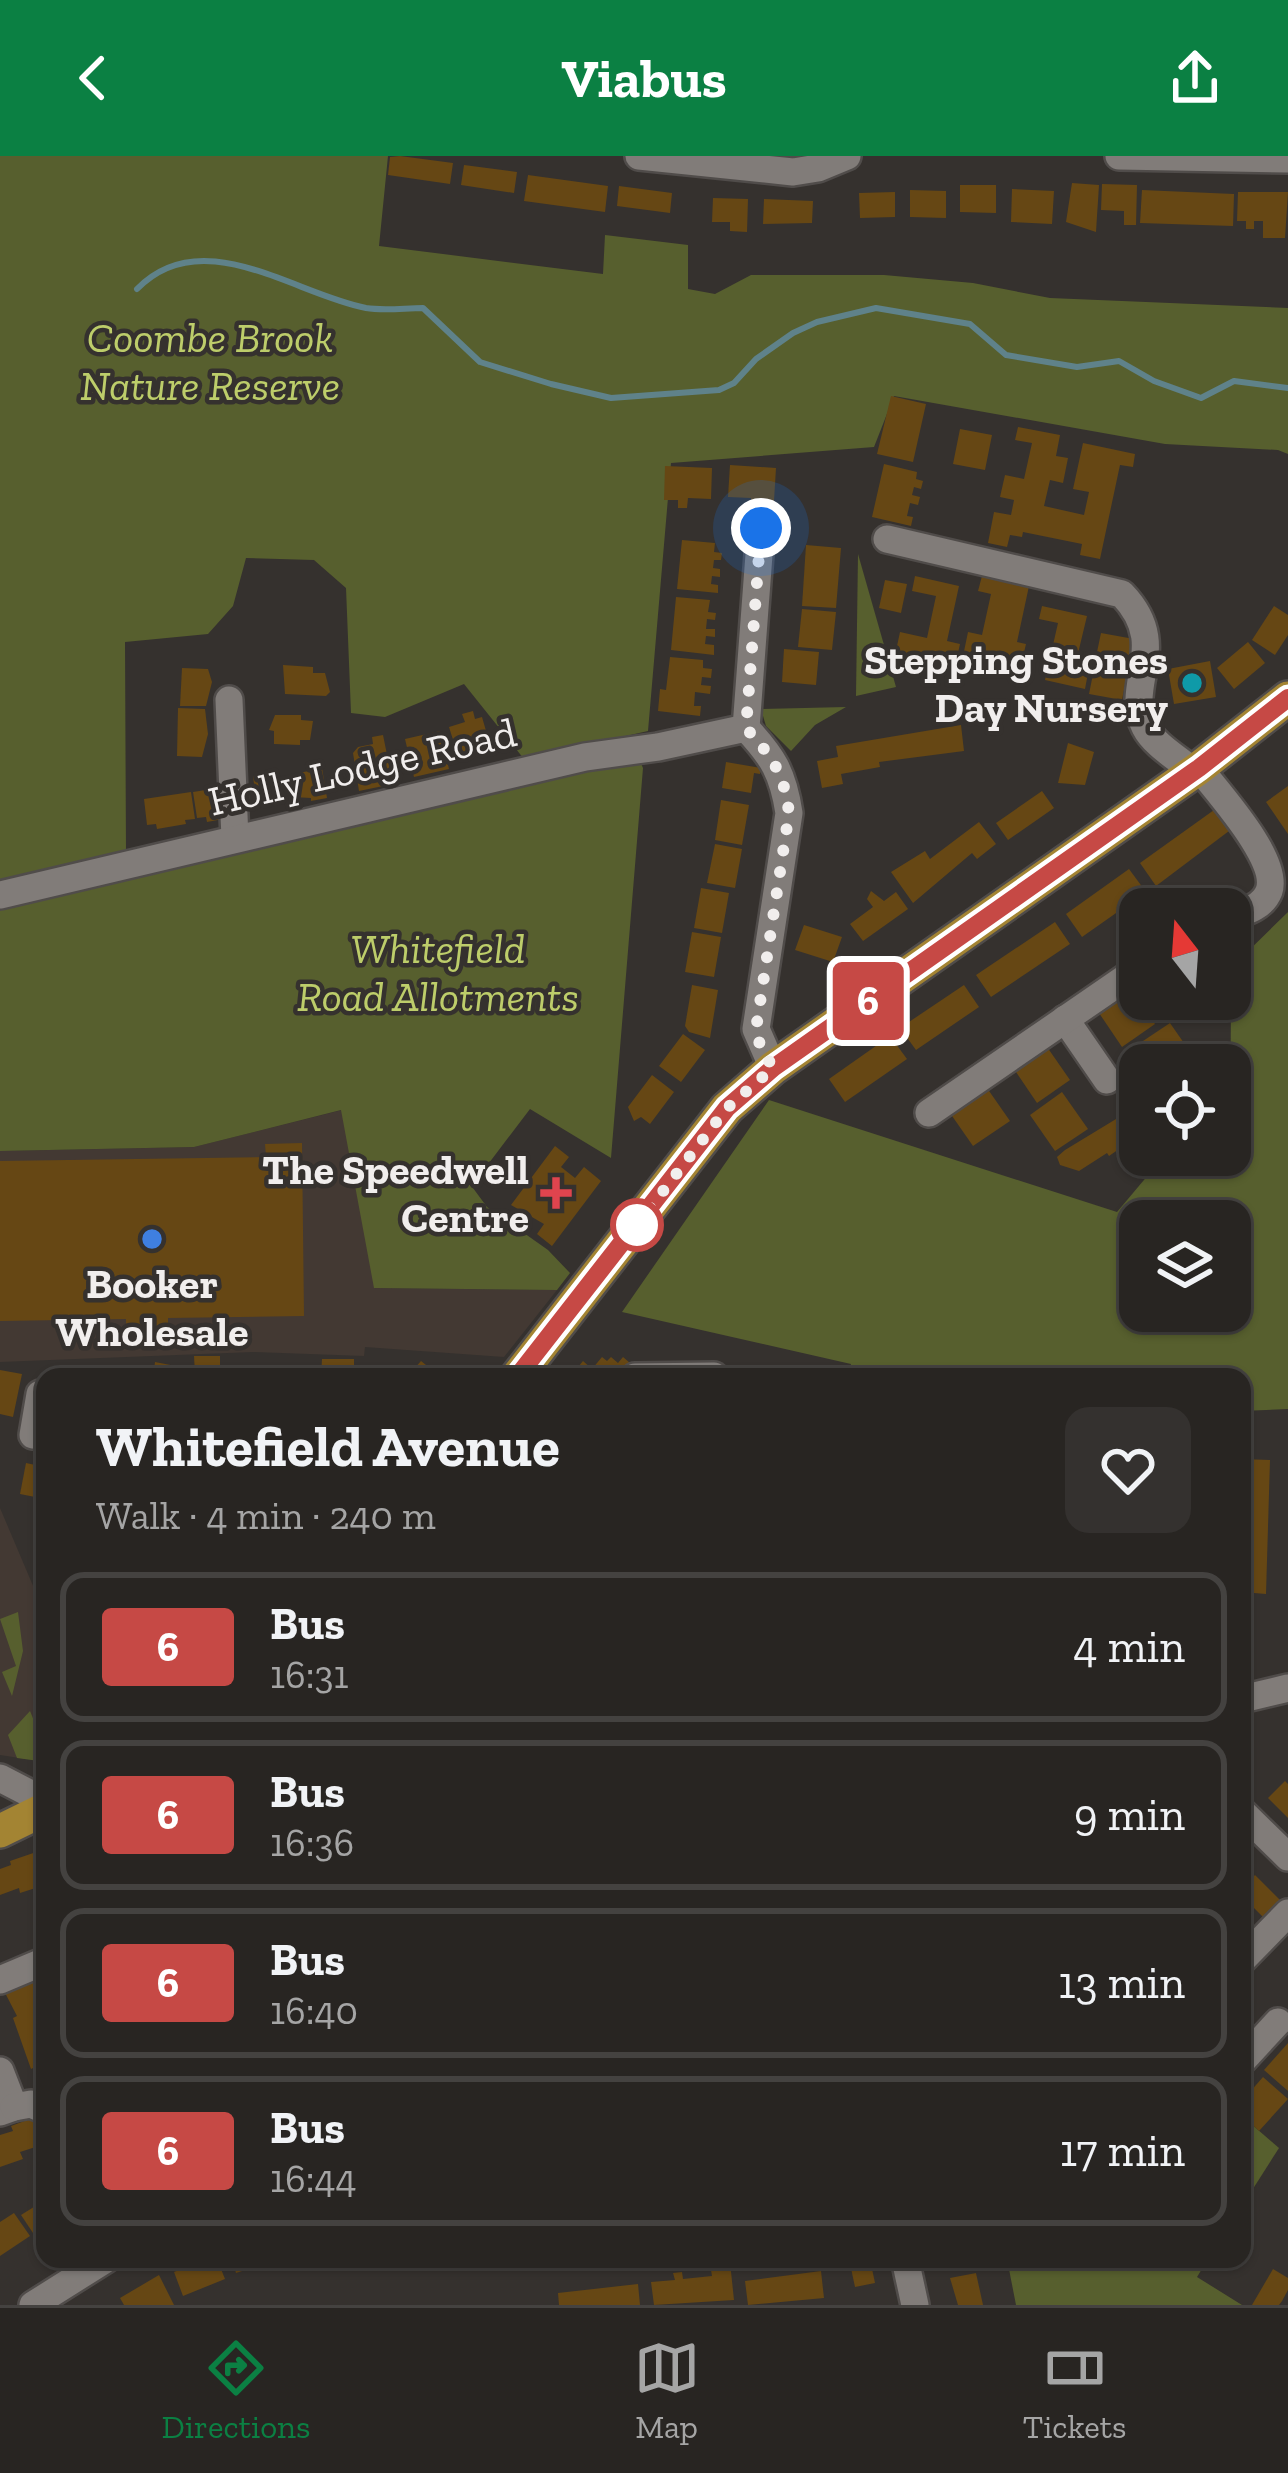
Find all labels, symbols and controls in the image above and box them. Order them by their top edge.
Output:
icon: back [60,45,126,111]
icon: share [1162,45,1228,111]
text: Viabus [561,46,727,111]
park label: Coombe Brook Nature Reserve [80,312,340,411]
your location [731,498,791,558]
place label: Stepping Stones Day Nursery [864,634,1168,733]
marker: Stepping Stones Day Nursery [1179,670,1205,696]
street label: Holly Lodge Road [203,706,521,827]
north arrow [1119,888,1251,1020]
map controls [1119,888,1251,1332]
park label: Whitefield Road Allotments [297,923,579,1022]
line badge: 6 [829,962,907,1040]
text: 6 [857,975,879,1026]
button: locate [1119,1044,1251,1176]
place label: The Speedwell Centre [262,1144,529,1243]
marker: The Speedwell Centre [540,1177,572,1209]
unlabelled marker [612,1200,662,1250]
button: layers [1119,1200,1251,1332]
marker: Booker Wholesale [139,1226,165,1252]
place label: Booker Wholesale [56,1258,248,1357]
button: heart [1065,1407,1191,1533]
text: Whitefield Avenue [96,1412,560,1481]
text: Walk · 4 min · 240 m [96,1492,436,1539]
text: Bus [270,1597,345,1651]
text: 4 min [1073,1620,1185,1674]
text: 6 [157,1621,179,1672]
text: 16:31 [270,1651,349,1698]
text: Bus [270,1765,345,1819]
text: 9 min [1074,1788,1185,1842]
text: 6 [157,1789,179,1840]
text: 16:36 [270,1819,354,1866]
text: Bus [270,1933,345,1987]
text: 13 min [1058,1956,1185,2010]
text: 6 [157,1957,179,2008]
text: 16:40 [270,1987,358,2034]
text: Bus [270,2101,345,2155]
text: 17 min [1060,2124,1185,2178]
text: 6 [157,2125,179,2176]
text: 16:44 [270,2155,357,2202]
tab: Directions [162,2335,310,2446]
tab: Map [634,2335,700,2446]
tab: Tickets [1023,2335,1126,2446]

